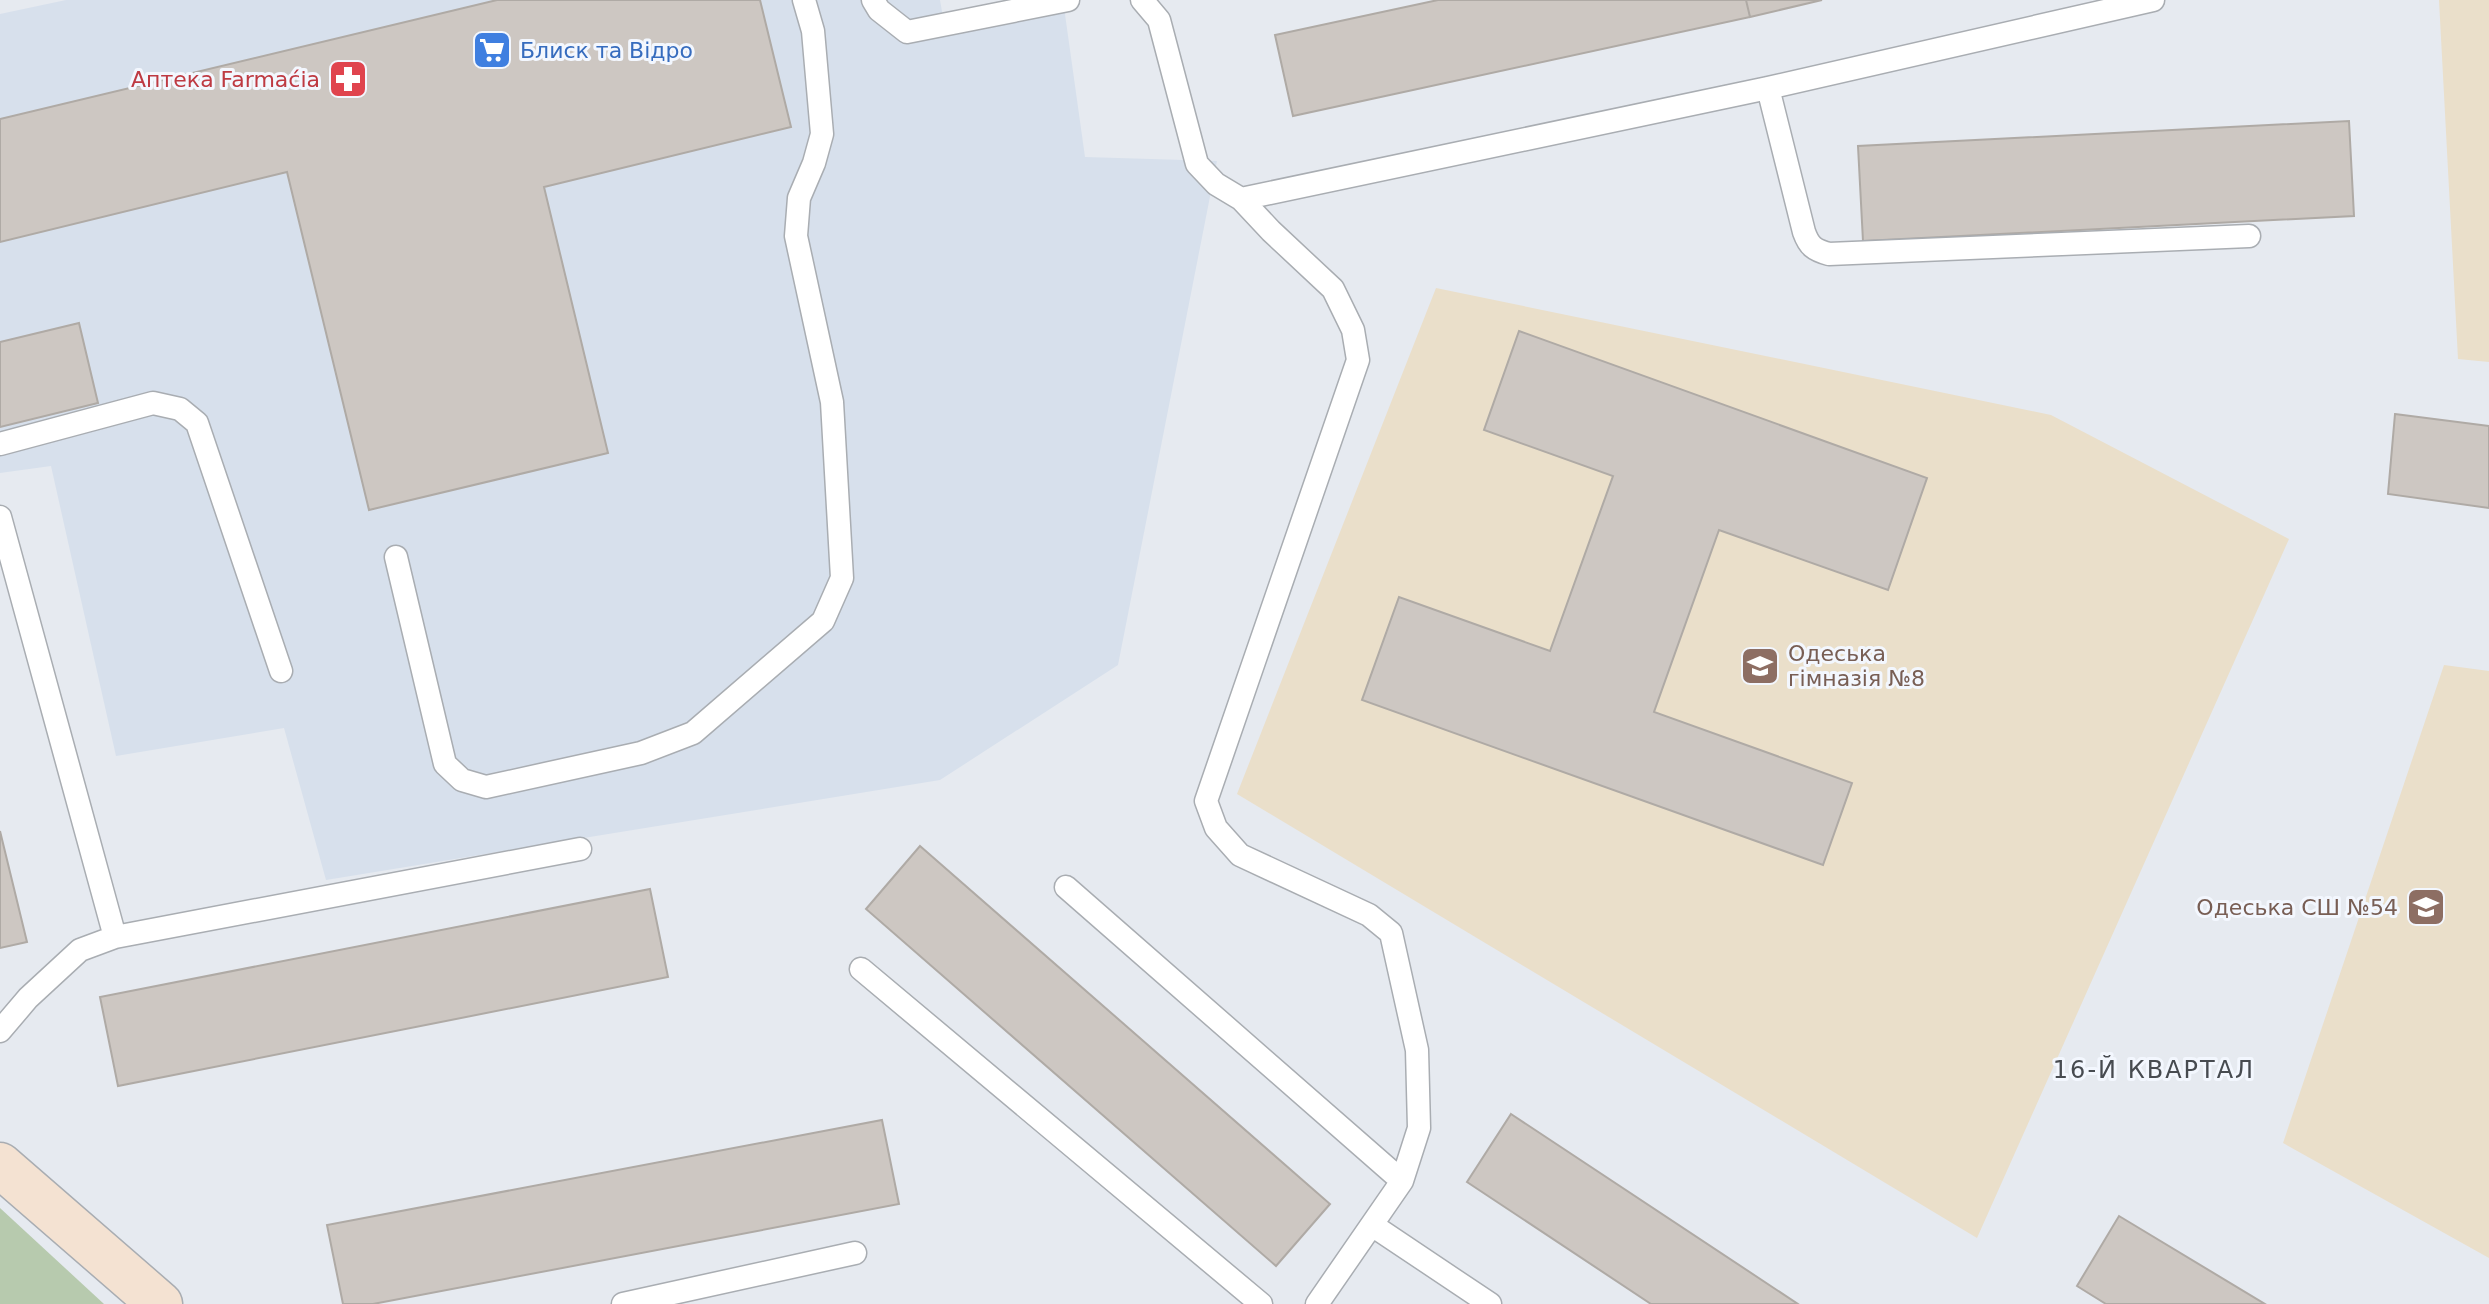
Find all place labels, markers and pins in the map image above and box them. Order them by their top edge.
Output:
supermarket icon: Блиск та Відро [471,29,513,71]
place label: Блиск та Відро [520,38,693,63]
pharmacy icon: Аптека Farmaćia [327,58,369,100]
place label: Аптека Farmaćia [131,67,320,92]
place label: Одеська гімназія №8 [1788,641,1925,691]
school or university icon: Одеська гімназія №8 [1739,645,1781,687]
school or university icon: Одеська СШ №54 [2405,886,2447,928]
place label: Одеська СШ №54 [2196,895,2398,920]

